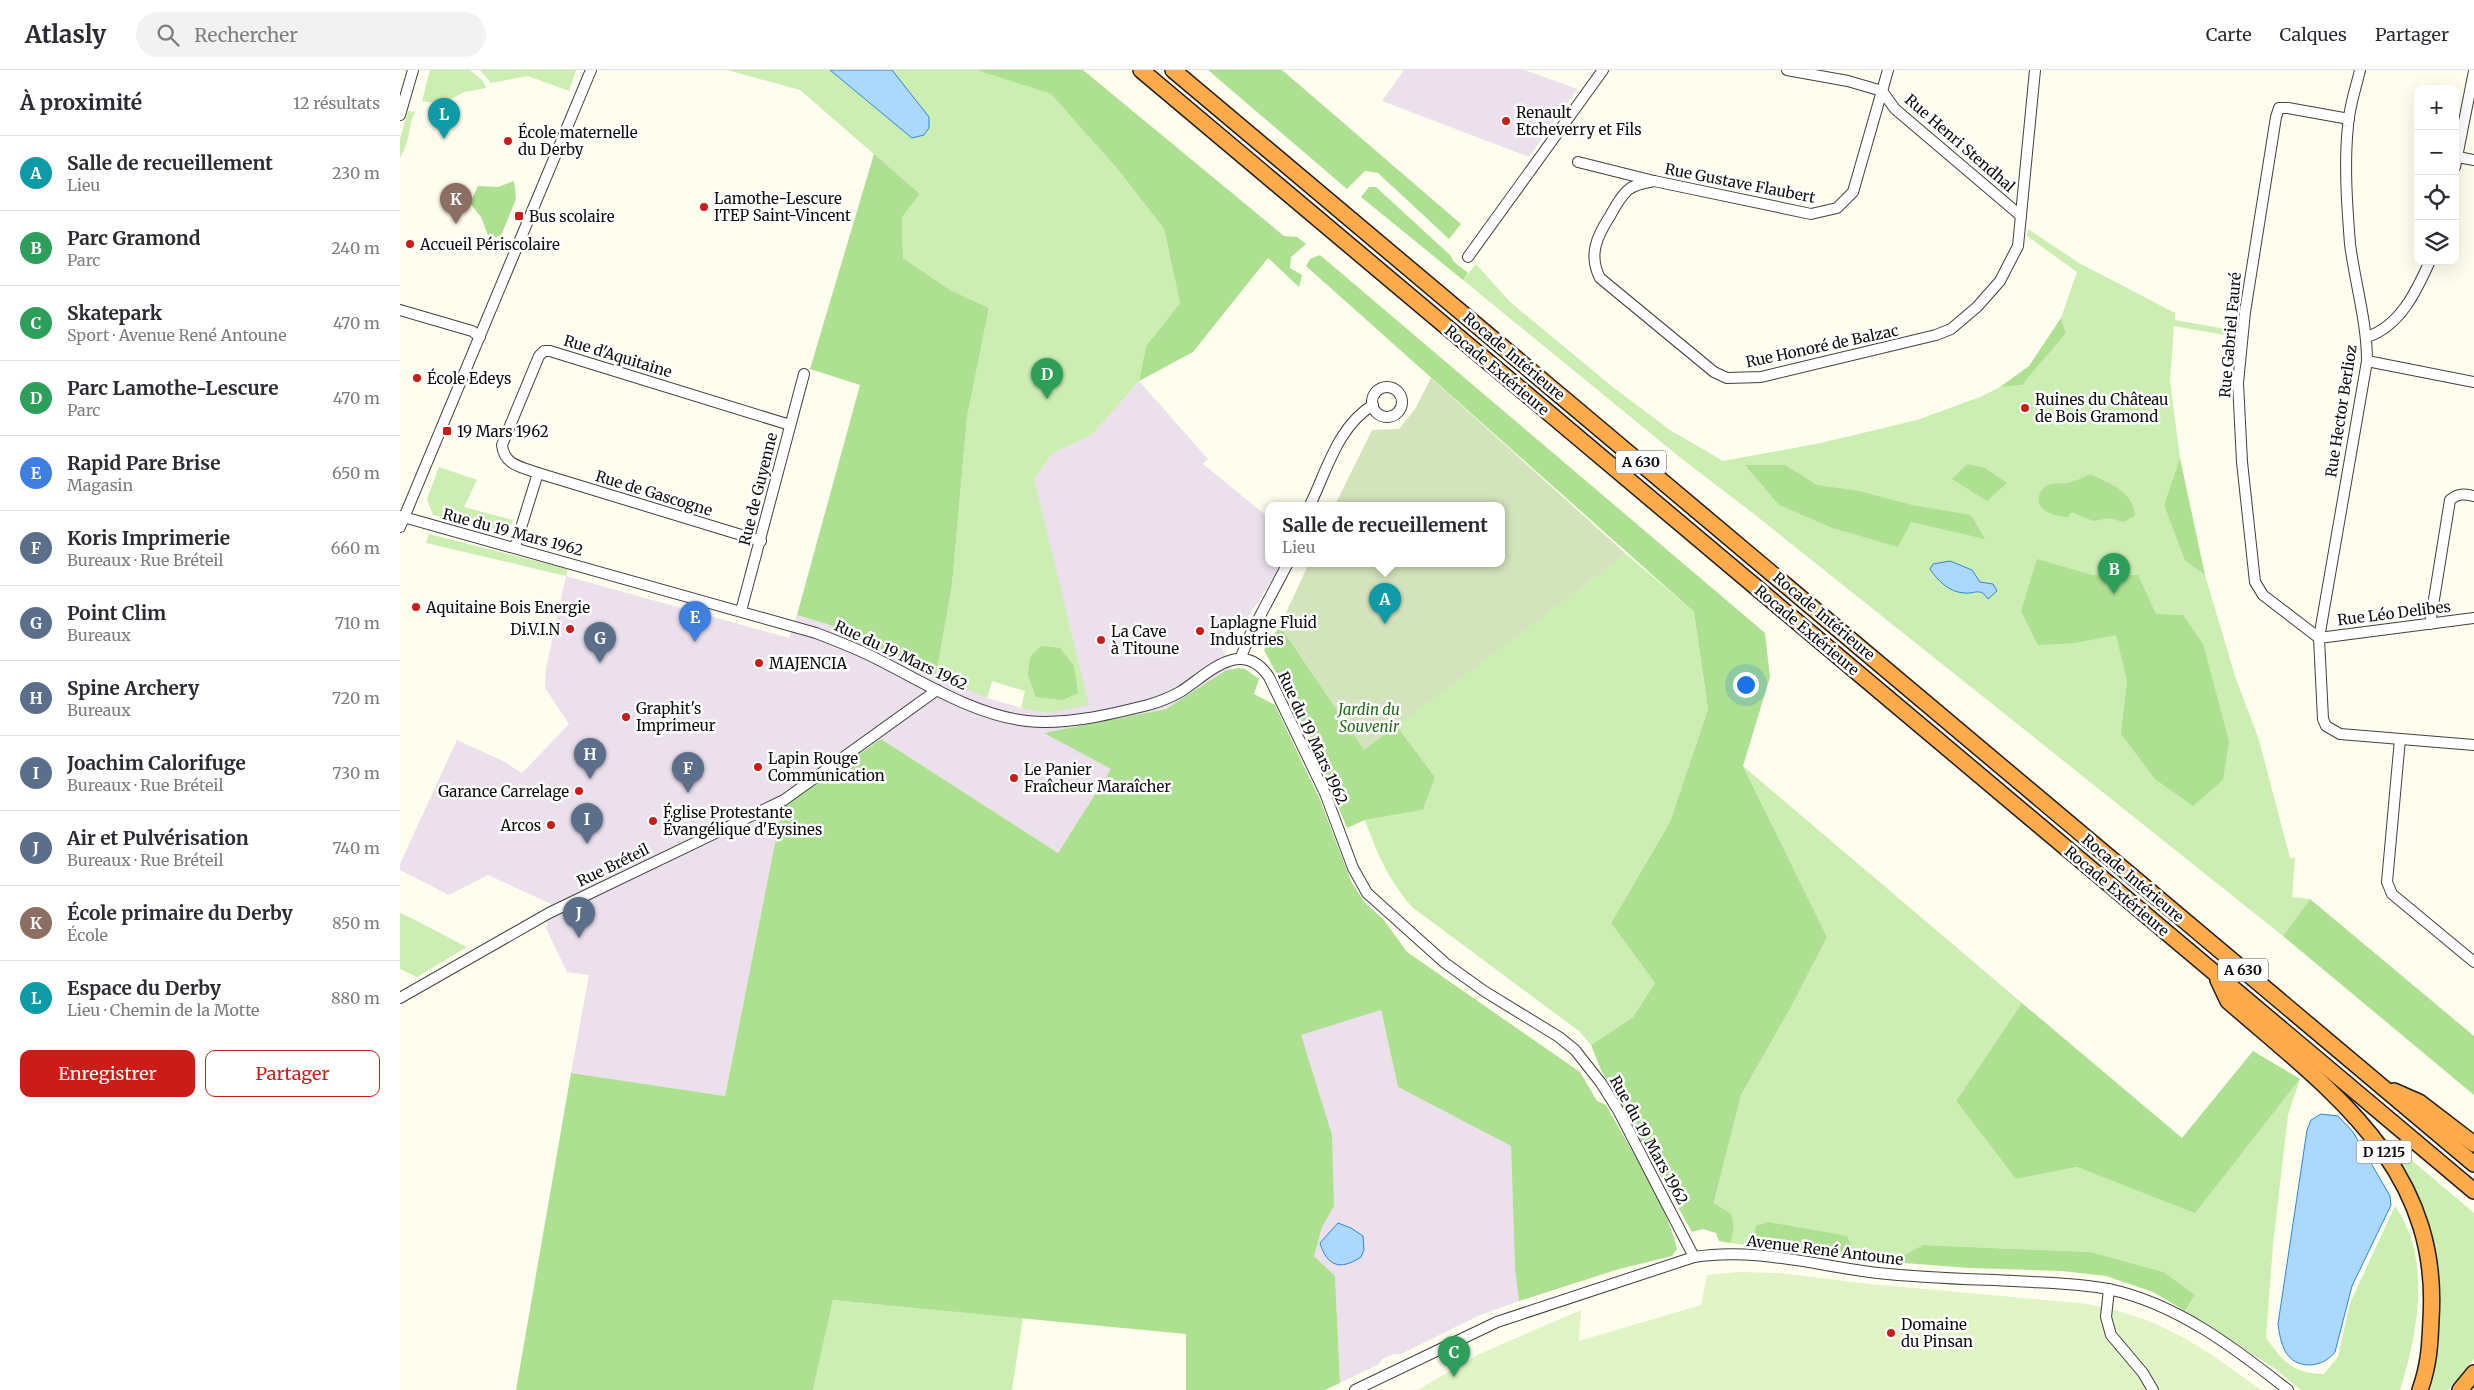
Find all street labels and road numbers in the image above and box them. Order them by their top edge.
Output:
street label: Rue Henri Stendhal [1901,90,2019,196]
street label: Rue Gustave Flaubert [1663,159,1817,207]
street label: Rue Gabriel Fauré [2215,271,2245,399]
street label: Rocade Intérieure [1459,308,1569,404]
street label: Rue Honoré de Balzac [1744,320,1901,371]
street label: Rocade Extérieure [1441,321,1553,419]
street label: Rue d'Aquitaine [562,331,675,382]
street label: Rue Hector Berlioz [2321,343,2361,479]
street label: Rue de Guyenne [735,430,781,547]
road number: A 630 [1616,451,1666,474]
street label: Rue de Gascogne [593,466,715,520]
street label: Rue du 19 Mars 1962 [441,504,585,560]
street label: Rocade Intérieure [1769,568,1879,664]
street label: Rocade Extérieure [1751,581,1863,679]
street label: Rue Léo Delibes [2336,597,2452,629]
street label: Rue du 19 Mars 1962 [831,616,971,694]
street label: Rue du 19 Mars 1962 [1274,668,1352,808]
street label: Rocade Intérieure [2078,830,2188,926]
street label: Rue Bréteil [574,839,653,891]
street label: Rocade Extérieure [2061,842,2173,940]
road number: A 630 [2218,958,2268,982]
street label: Rue du 19 Mars 1962 [1606,1072,1692,1208]
road number: D 1215 [2356,1140,2412,1164]
street label: Avenue René Antoune [1745,1231,1904,1269]

